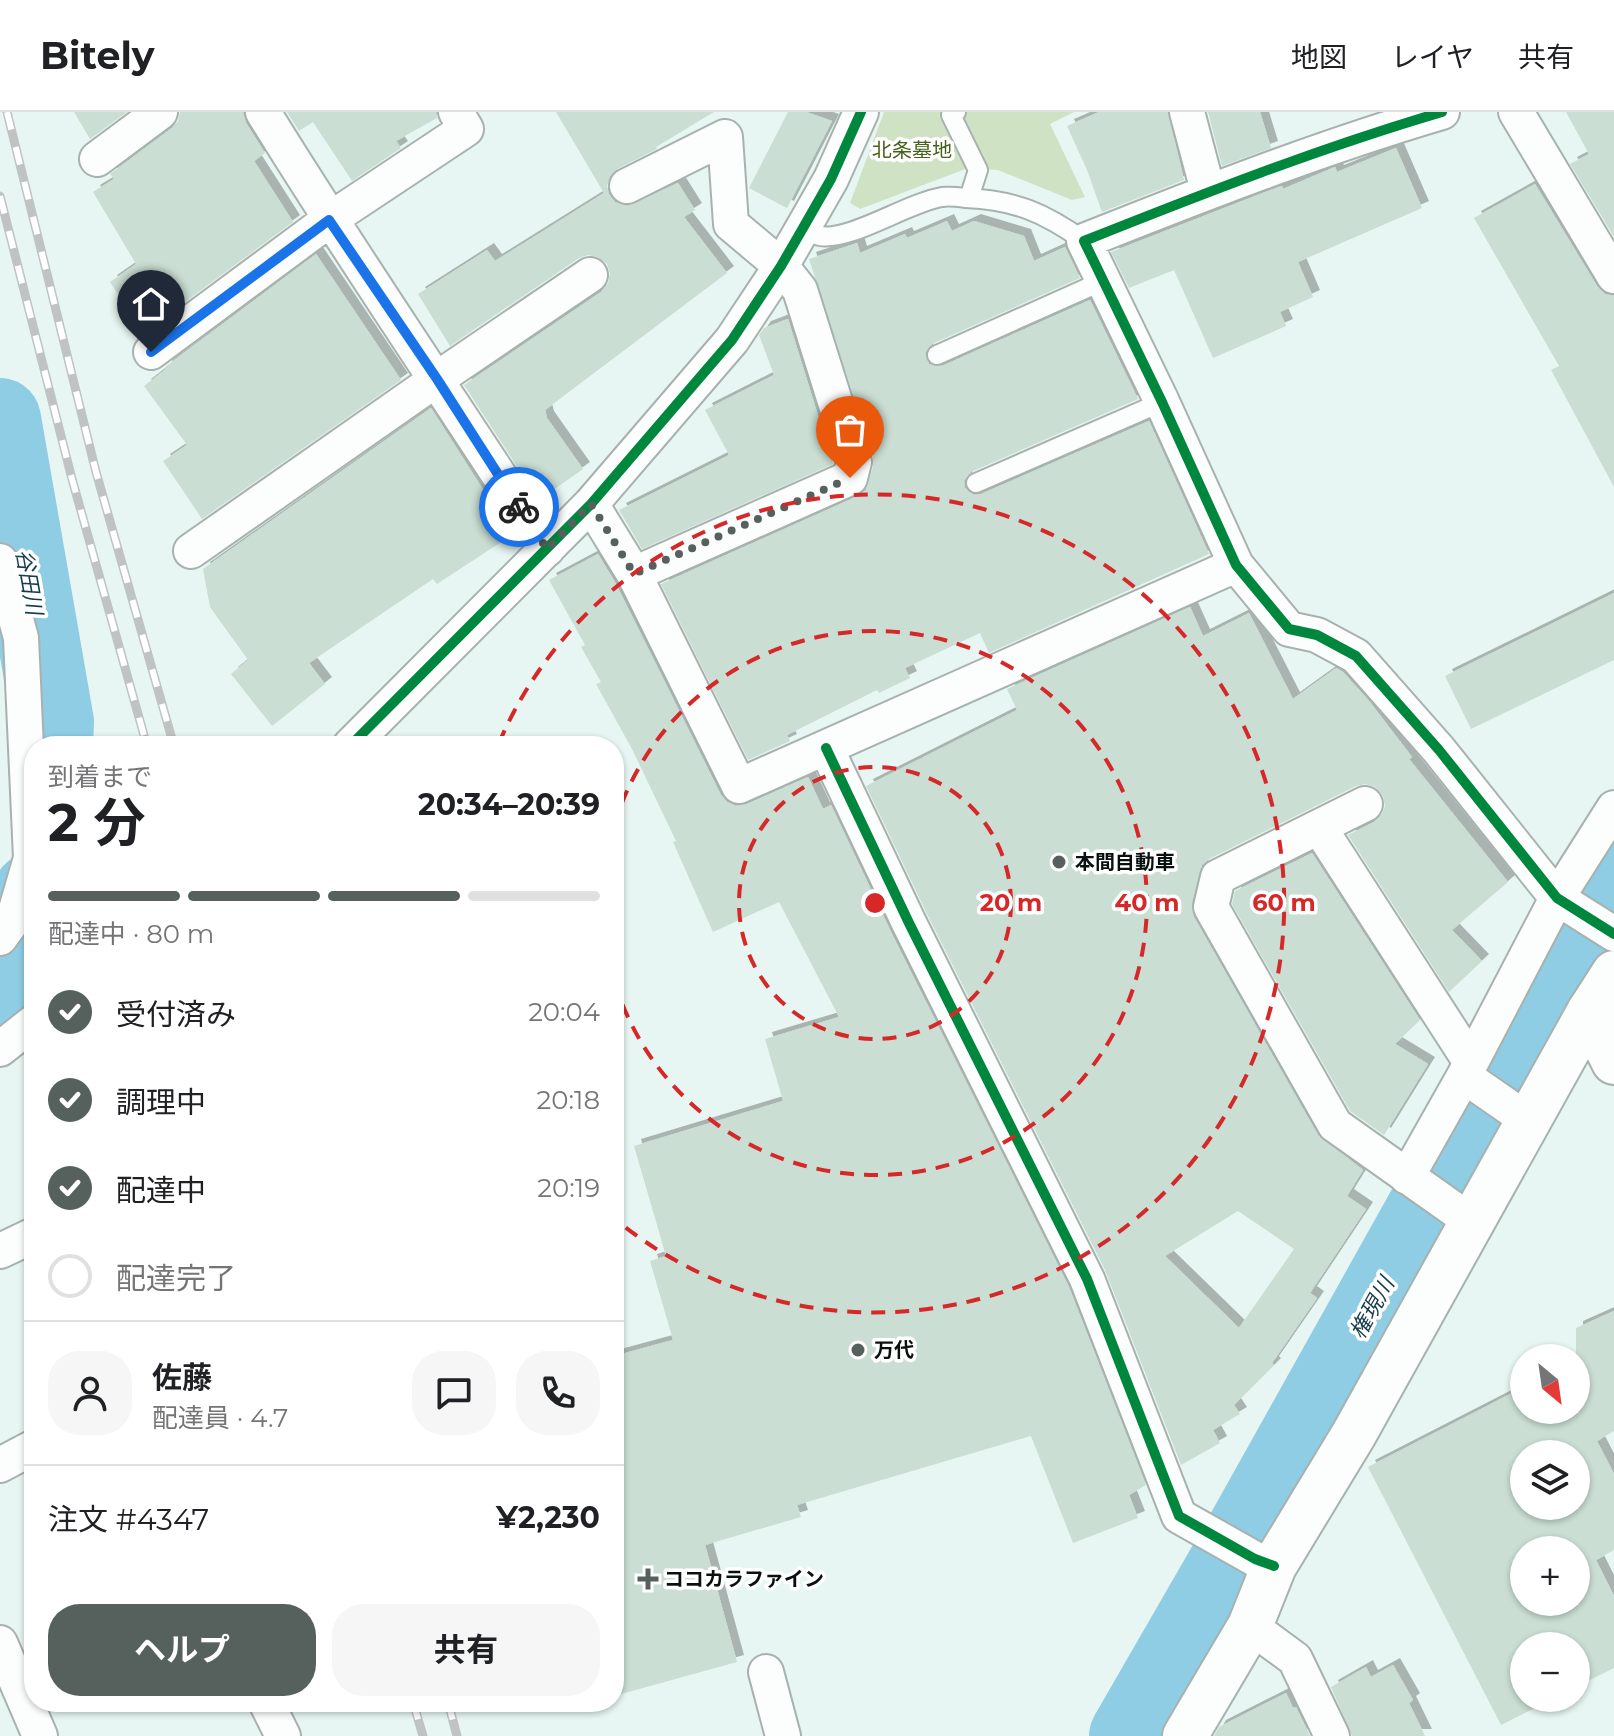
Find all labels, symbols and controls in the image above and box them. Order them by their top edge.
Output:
text: Bitely [40,32,155,79]
text: 地図 [1291,40,1347,74]
text: レイヤ [1391,40,1474,74]
text: 共有 [1518,40,1574,74]
park label: 北条墓地 [872,138,952,162]
pin [117,270,185,352]
icon: home [129,282,173,326]
pin [816,396,884,478]
icon: bag [828,408,872,452]
courier [479,467,559,547]
icon: bike [497,485,541,529]
water label: 谷田川 [10,547,48,619]
text: 到着まで [48,761,152,793]
text: 20:34–20:39 [418,786,600,823]
text: 2 分 [48,791,145,854]
place label: 本間自動車 [1075,850,1175,874]
marker: 本間自動車 [1050,853,1068,871]
text: 20 m [980,888,1042,917]
text: 40 m [1115,888,1179,917]
text: 60 m [1252,888,1316,917]
centre of rings [861,889,889,917]
text: 配達中 · 80 m [48,918,214,950]
icon: check [48,990,92,1034]
text: 受付済み [116,996,236,1033]
text: 20:04 [528,996,600,1028]
icon: check [48,1078,92,1122]
text: 調理中 [116,1084,206,1121]
text: 20:18 [537,1084,600,1116]
icon: check [48,1166,92,1210]
text: 配達中 [116,1172,206,1209]
text: 20:19 [537,1172,600,1204]
text: 配達完了 [116,1260,236,1297]
water label: 権現川 [1344,1271,1401,1343]
place label: 万代 [874,1338,914,1362]
marker: 万代 [849,1341,867,1359]
north arrow [1510,1344,1590,1424]
map controls [1510,1344,1590,1712]
button: person [48,1351,132,1435]
button: chat [412,1351,496,1435]
button: phone [516,1351,600,1435]
text: 佐藤 [152,1359,212,1396]
text: 配達員 · 4.7 [152,1402,288,1434]
button: layers [1510,1440,1590,1520]
text: ¥2,230 [496,1499,600,1536]
text: 注文 #4347 [48,1501,209,1538]
button: + [1510,1536,1590,1616]
place label: ココカラファイン [664,1567,824,1591]
marker: ココカラファイン [639,1570,657,1588]
button: ヘルプ [48,1604,316,1696]
button: 共有 [332,1604,600,1696]
button: − [1510,1632,1590,1712]

